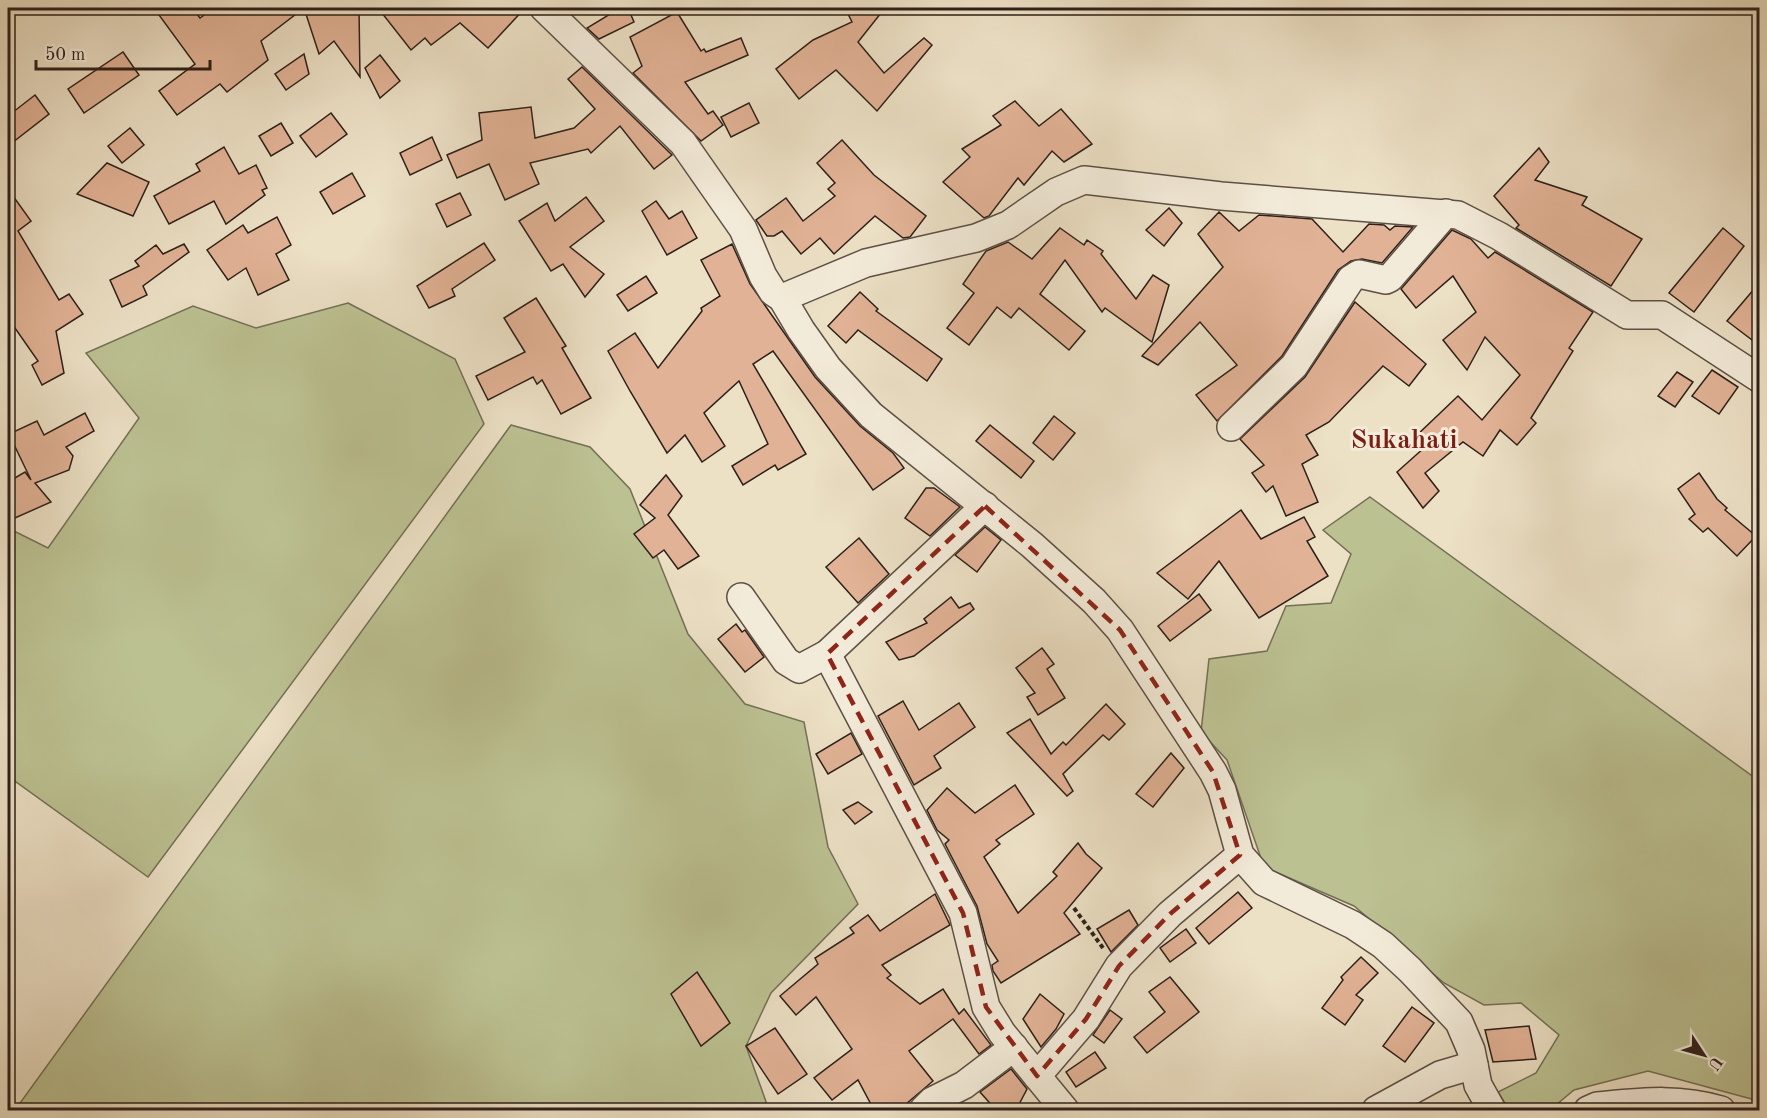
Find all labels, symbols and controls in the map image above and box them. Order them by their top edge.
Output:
scale bar [36,33,210,71]
text: 50 m [45,46,85,64]
district label: Sukahati [1350,427,1458,454]
north arrow [1674,1025,1734,1085]
text: U [1704,1053,1725,1073]

